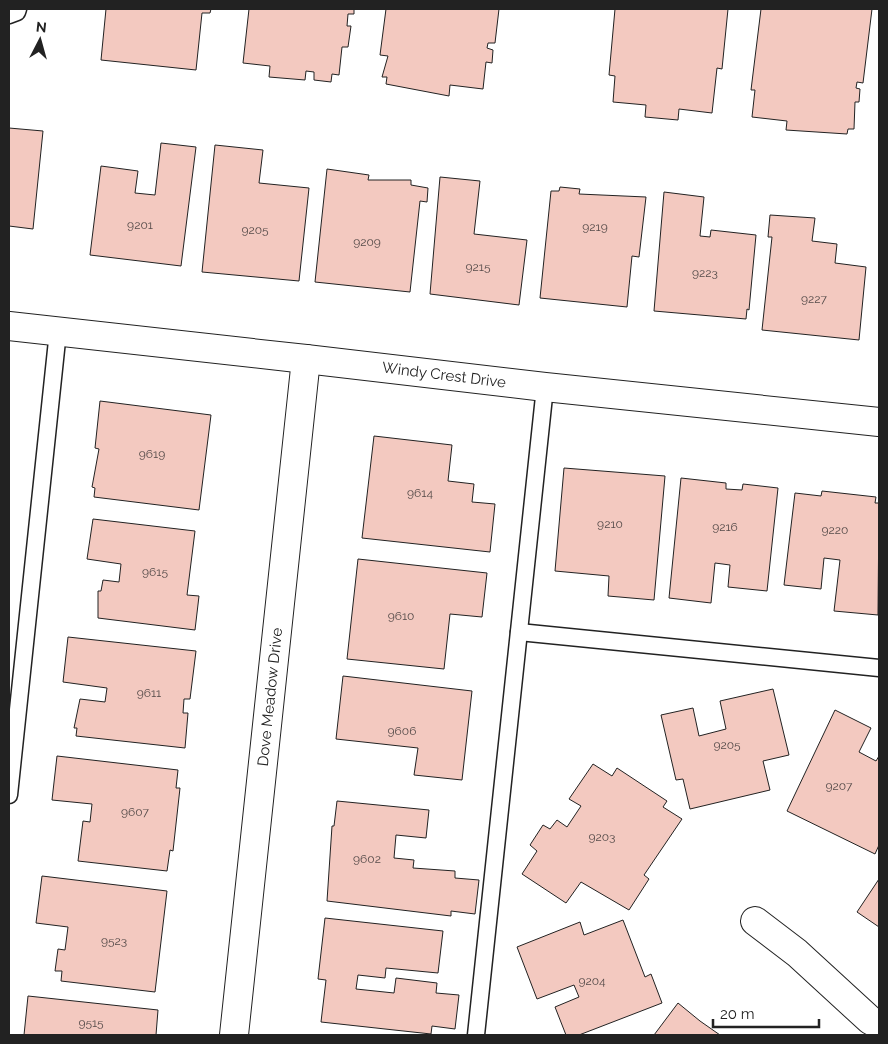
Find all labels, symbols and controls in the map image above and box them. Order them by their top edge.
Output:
north arrow [15,15,65,65]
text: N [35,19,48,36]
house number: 9201 [127,218,153,232]
house number: 9219 [582,220,608,234]
house number: 9205 [241,223,269,237]
house number: 9209 [353,235,381,249]
house number: 9215 [466,260,491,274]
house number: 9223 [692,266,718,280]
house number: 9227 [801,292,828,306]
street label: Windy Crest Drive [381,358,507,392]
house number: 9619 [139,447,165,461]
house number: 9614 [407,486,433,500]
house number: 9210 [597,517,623,531]
house number: 9216 [712,520,738,534]
house number: 9220 [822,523,848,537]
house number: 9615 [142,565,168,579]
house number: 9610 [388,609,414,623]
street label: Dove Meadow Drive [254,627,286,767]
house number: 9611 [137,686,161,700]
house number: 9606 [388,724,416,738]
house number: 9205 [713,738,741,752]
house number: 9207 [826,779,853,793]
house number: 9607 [121,805,150,819]
house number: 9203 [588,830,616,844]
house number: 9602 [353,852,381,866]
house number: 9523 [101,934,127,948]
house number: 9204 [578,974,606,988]
scale bar [713,996,819,1028]
text: 20 m [720,1005,755,1023]
house number: 9515 [78,1016,104,1030]

